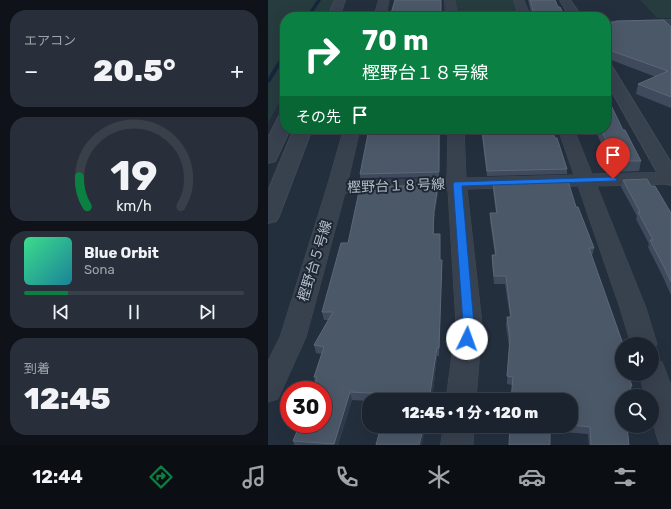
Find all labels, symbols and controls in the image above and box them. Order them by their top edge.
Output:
text: 70 m [362,24,429,57]
icon: right [296,28,348,80]
text: エアコン [24,33,76,48]
text: 20.5° [93,53,176,89]
text: − [24,58,38,85]
text: + [230,58,244,85]
text: 樫野台１８号線 [362,62,488,84]
icon: arrive [349,104,371,126]
text: その先 [296,108,341,126]
pin [596,138,630,179]
icon: arrive [602,144,624,166]
text: 19 [110,151,158,200]
street label: 樫野台１８号線 [347,176,445,196]
text: km/h [116,198,152,215]
street label: 樫野台５号線 [295,218,335,304]
text: Blue Orbit [84,244,159,262]
text: Sona [84,262,115,277]
icon: previous [50,301,72,323]
icon: pause [123,301,145,323]
icon: next [196,301,218,323]
position arrow [446,318,488,360]
map controls [615,337,659,433]
button: sound [615,337,659,381]
text: 到着 [24,361,50,376]
text: 12:45 [24,381,111,417]
speed limit sign: 30 [280,381,332,433]
button: search [615,389,659,433]
text: 12:45 · 1 分 · 120 m [402,404,538,422]
icon: directions [147,463,175,491]
icon: music [240,463,268,491]
icon: phone [333,463,361,491]
icon: climate [425,463,453,491]
icon: car [518,463,546,491]
icon: filters [611,463,639,491]
text: 12:44 [32,466,83,488]

